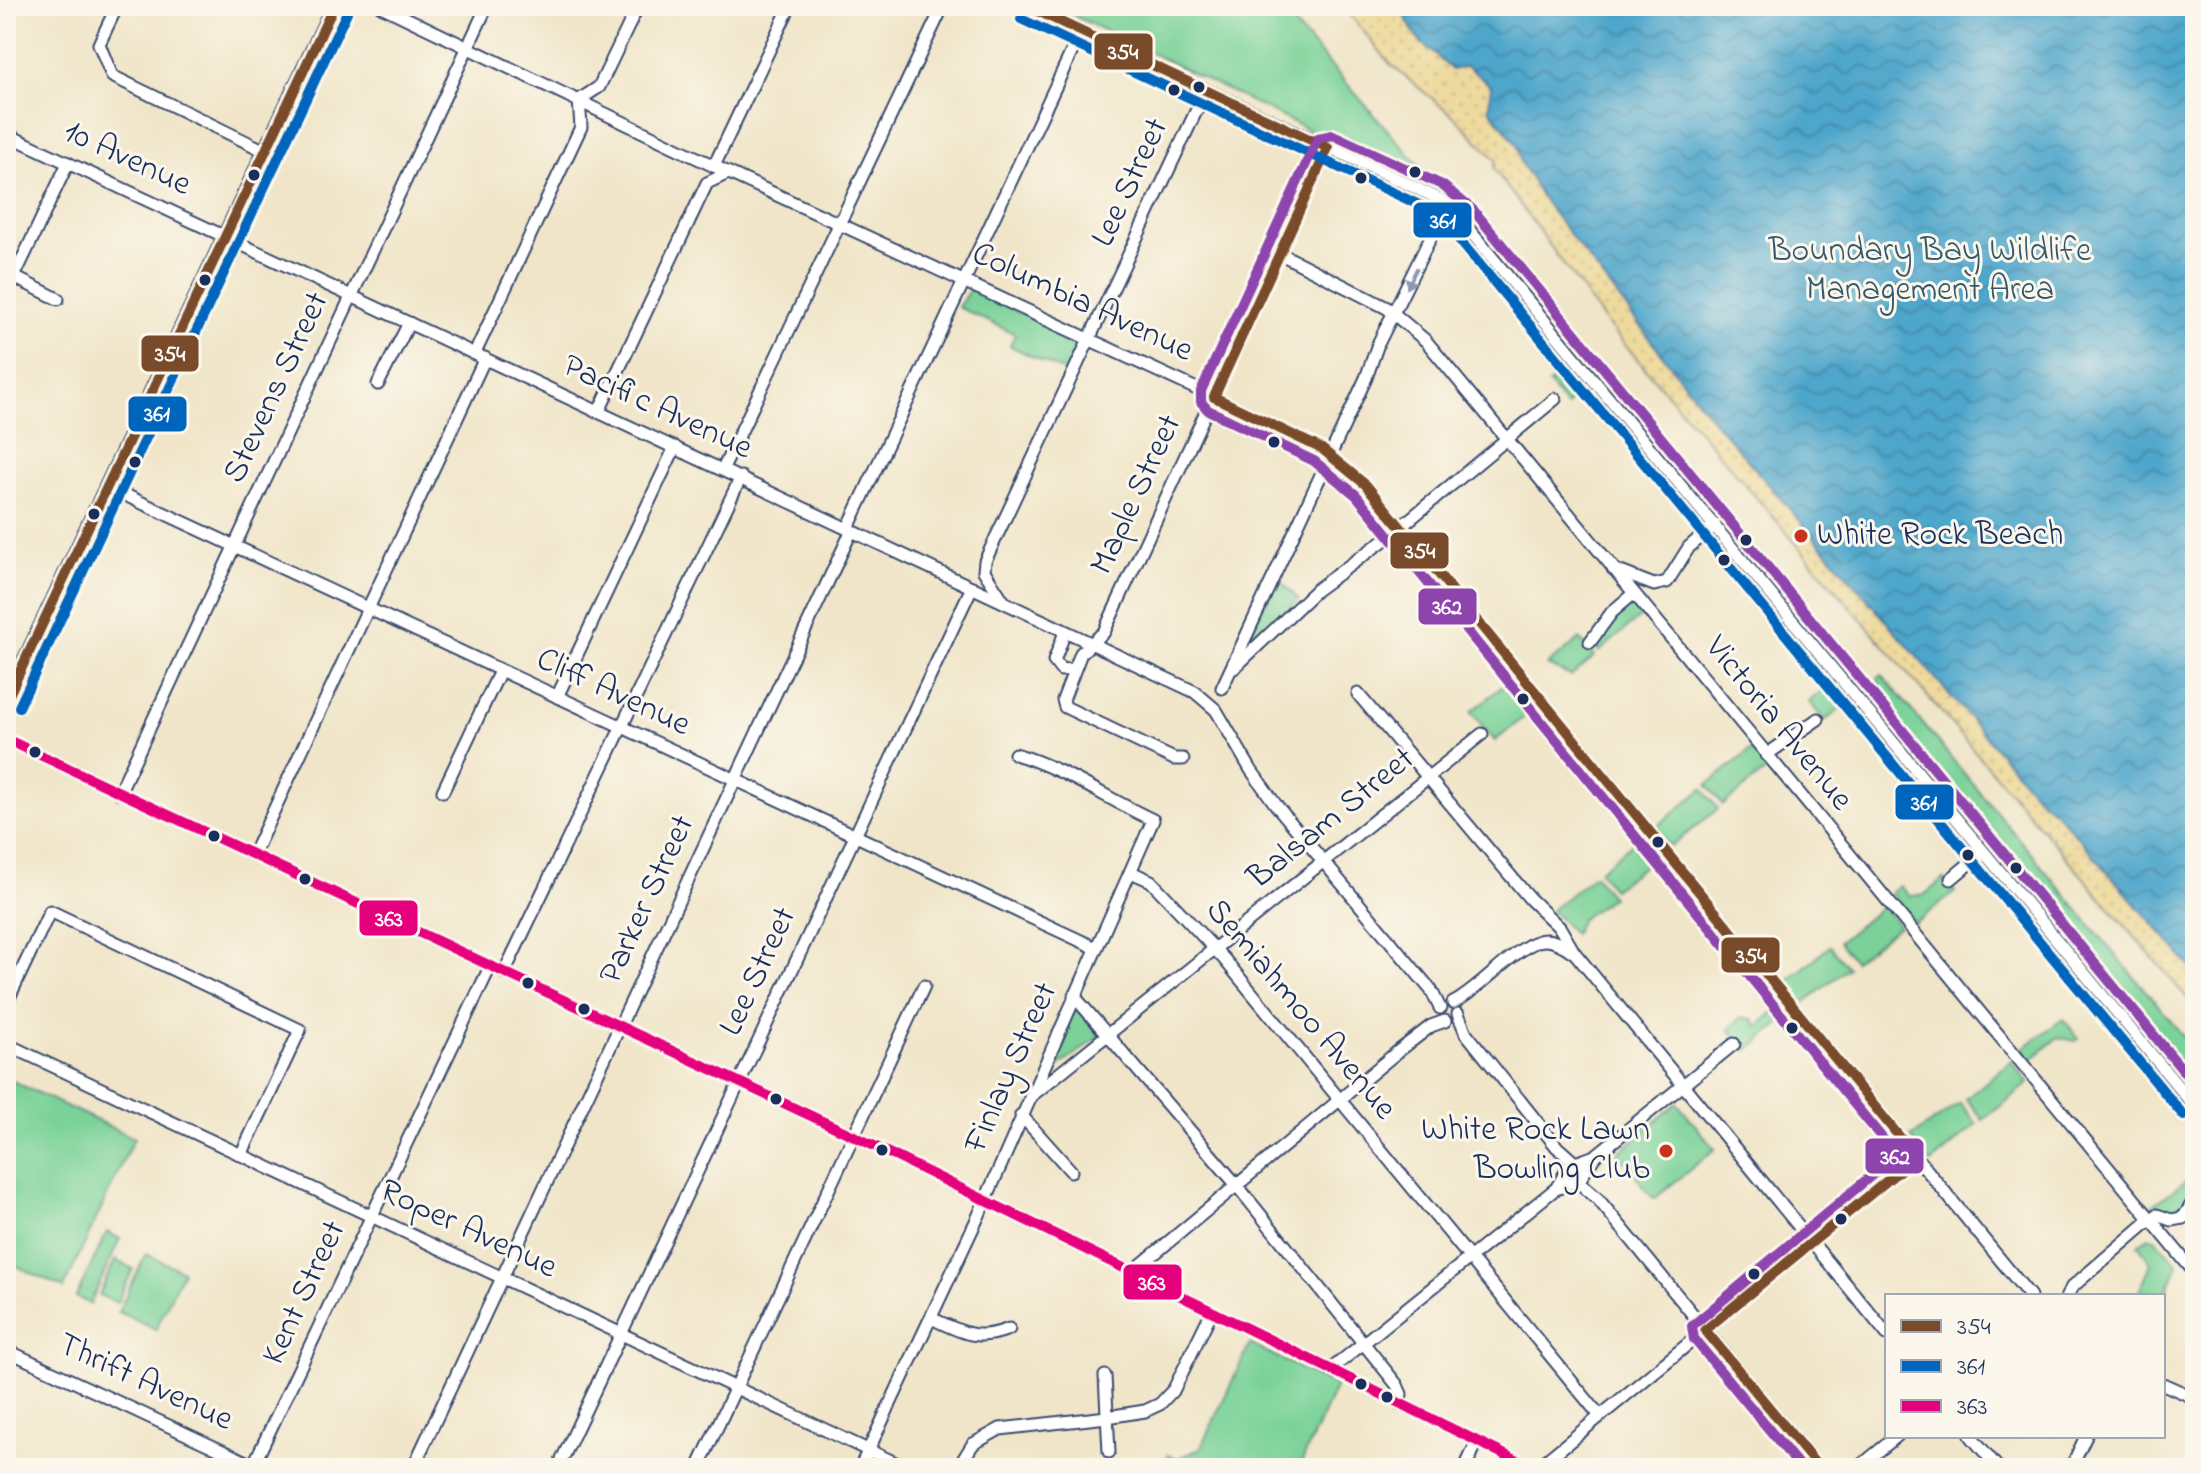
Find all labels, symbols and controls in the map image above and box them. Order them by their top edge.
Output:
line badge: 354 [1093,32,1154,71]
text: 354 [1107,38,1139,70]
unlabelled marker [1191,79,1207,95]
unlabelled marker [1166,82,1182,98]
street label: 10 Avenue [55,108,200,211]
street label: Lee Street [1079,110,1183,256]
unlabelled marker [1407,164,1423,180]
unlabelled marker [246,167,262,183]
unlabelled marker [1353,170,1369,186]
line badge: 361 [1412,201,1473,239]
text: 361 [1429,207,1456,239]
park label: Boundary Bay Wildlife Management Area [1768,227,2092,316]
street label: Columbia Avenue [963,230,1202,377]
one-way arrow [1405,266,1419,289]
unlabelled marker [197,272,213,288]
street label: Stevens Street [211,284,343,492]
line badge: 354 [140,334,200,373]
text: 354 [154,340,186,372]
street label: Pacific Avenue [554,342,761,474]
line badge: 361 [127,395,188,433]
text: 361 [143,400,170,432]
street label: Maple Street [1078,407,1196,583]
unlabelled marker [1266,434,1282,450]
unlabelled marker [127,454,143,470]
unlabelled marker [86,506,102,522]
place label: White Rock Beach [1817,511,2063,561]
marker: White Rock Beach [1792,527,1810,545]
line badge: 354 [1389,531,1450,570]
unlabelled marker [1738,532,1754,548]
text: 354 [1404,537,1436,569]
unlabelled marker [1716,552,1732,568]
line badge: 362 [1417,587,1478,626]
text: 362 [1431,593,1462,625]
street label: Victoria Avenue [1691,625,1865,823]
street label: Cliff Avenue [528,635,699,751]
unlabelled marker [1515,691,1531,707]
street label: Balsam Street [1237,736,1427,903]
unlabelled marker [27,744,43,760]
line badge: 361 [1894,783,1955,821]
text: 361 [1910,789,1937,821]
street label: Parker Street [587,807,709,993]
unlabelled marker [206,828,222,844]
unlabelled marker [1650,834,1666,850]
unlabelled marker [1960,847,1976,863]
unlabelled marker [2008,860,2024,876]
unlabelled marker [297,871,313,887]
street label: Semiahmoo Avenue [1192,888,1408,1132]
line badge: 363 [358,899,419,937]
street label: Lee Street [707,899,811,1045]
text: 363 [374,905,403,937]
line badge: 354 [1720,936,1781,974]
text: 354 [1735,942,1767,974]
unlabelled marker [520,975,536,991]
street label: Finlay Street [952,975,1072,1162]
unlabelled marker [576,1001,592,1017]
unlabelled marker [1784,1020,1800,1036]
unlabelled marker [768,1091,784,1107]
place label: White Rock Lawn Bowling Club [1421,1106,1650,1195]
line badge: 362 [1864,1137,1925,1175]
unlabelled marker [874,1142,890,1158]
marker: White Rock Lawn Bowling Club [1657,1142,1675,1160]
text: 362 [1879,1143,1910,1175]
street label: Roper Avenue [371,1167,566,1293]
unlabelled marker [1833,1211,1849,1227]
street label: Kent Street [250,1213,360,1373]
line badge: 363 [1122,1263,1183,1301]
unlabelled marker [1746,1266,1762,1282]
text: 363 [1137,1269,1166,1301]
legend [1885,1294,2165,1438]
text: 354 [1957,1311,1991,1346]
street label: Thrift Avenue [49,1321,242,1446]
text: 361 [1957,1351,1985,1386]
unlabelled marker [1353,1376,1369,1392]
unlabelled marker [1379,1389,1395,1405]
text: 363 [1957,1391,1987,1426]

